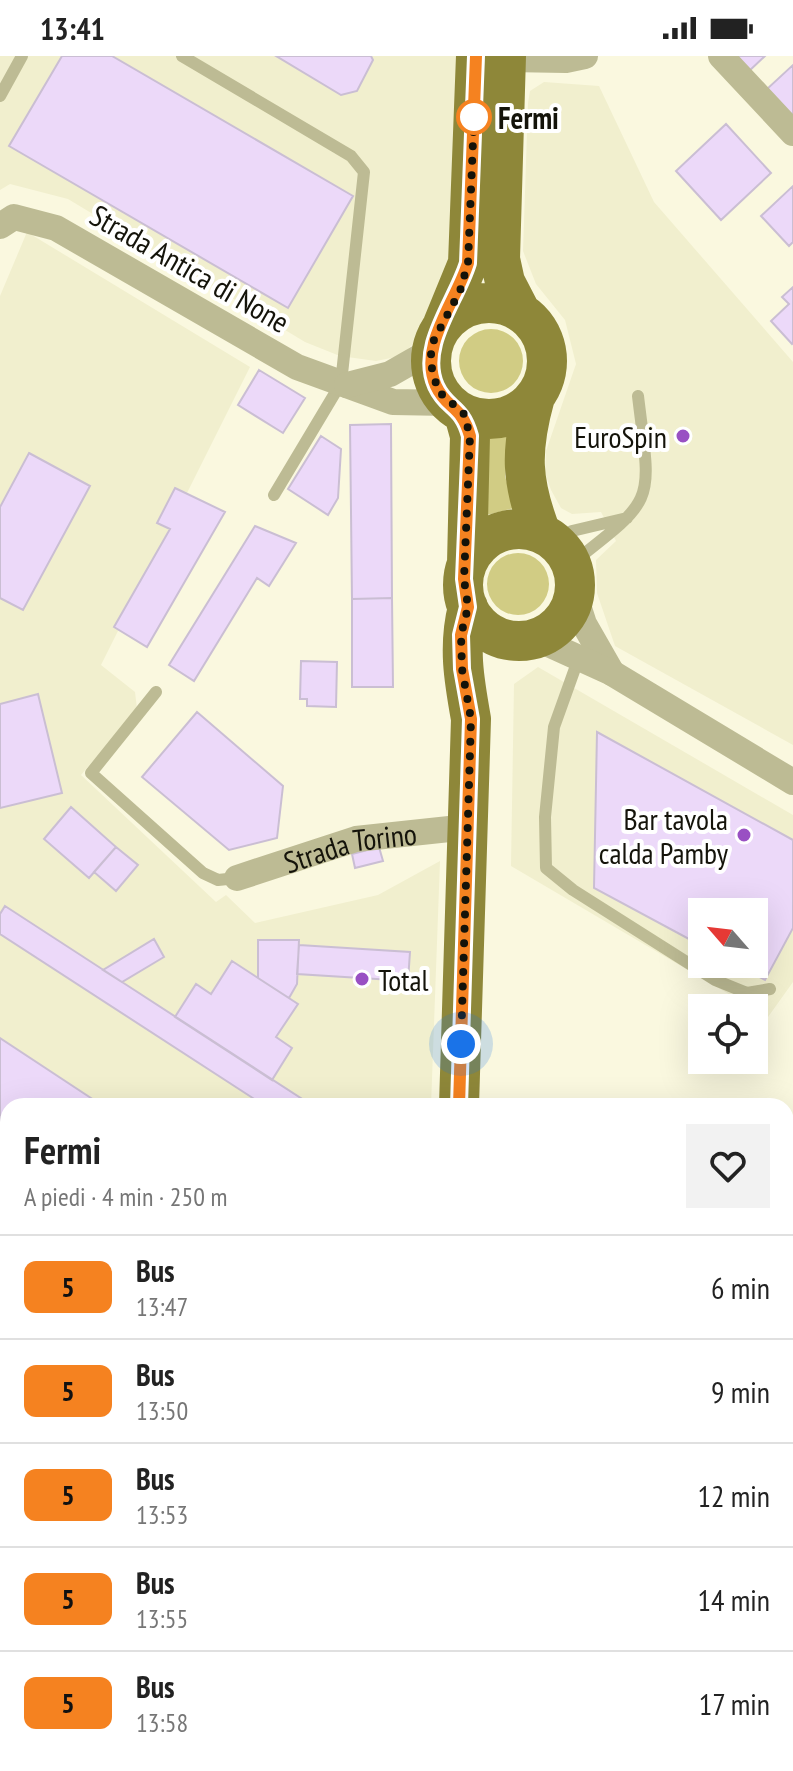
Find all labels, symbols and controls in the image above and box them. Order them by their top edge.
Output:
text: 13:41 [40,9,105,48]
place label: Fermi [498,98,559,137]
marker: Fermi [457,100,491,134]
street label: Strada Antica di None [83,195,297,341]
place label: EuroSpin [574,417,667,456]
marker: EuroSpin [674,427,692,445]
place label: Bar tavola calda Pamby [599,799,729,872]
street label: Strada Torino [278,813,419,881]
marker: Bar tavola calda Pamby [735,826,753,844]
north arrow [688,898,768,978]
map controls [688,898,768,1074]
place label: Total [378,960,429,999]
marker: Total [353,970,371,988]
button: locate [688,994,768,1074]
your location [441,1024,481,1064]
button: heart [686,1124,770,1208]
text: Fermi [24,1125,101,1174]
text: A piedi · 4 min · 250 m [24,1180,227,1213]
text: Bus [136,1251,175,1290]
text: 5 [61,1268,75,1305]
text: 6 min [711,1268,770,1307]
text: 13:47 [136,1290,188,1323]
text: Bus [136,1355,175,1394]
text: 5 [61,1372,75,1409]
text: 9 min [711,1372,770,1411]
text: 13:50 [136,1394,188,1427]
text: Bus [136,1459,175,1498]
text: 5 [61,1476,75,1513]
text: 12 min [697,1476,770,1515]
text: 13:53 [136,1498,188,1531]
text: Bus [136,1563,175,1602]
text: 5 [61,1580,75,1617]
text: 14 min [697,1580,770,1619]
text: 13:55 [136,1602,188,1635]
text: Bus [136,1667,175,1706]
text: 5 [61,1684,75,1721]
text: 17 min [699,1684,770,1723]
text: 13:58 [136,1706,188,1739]

